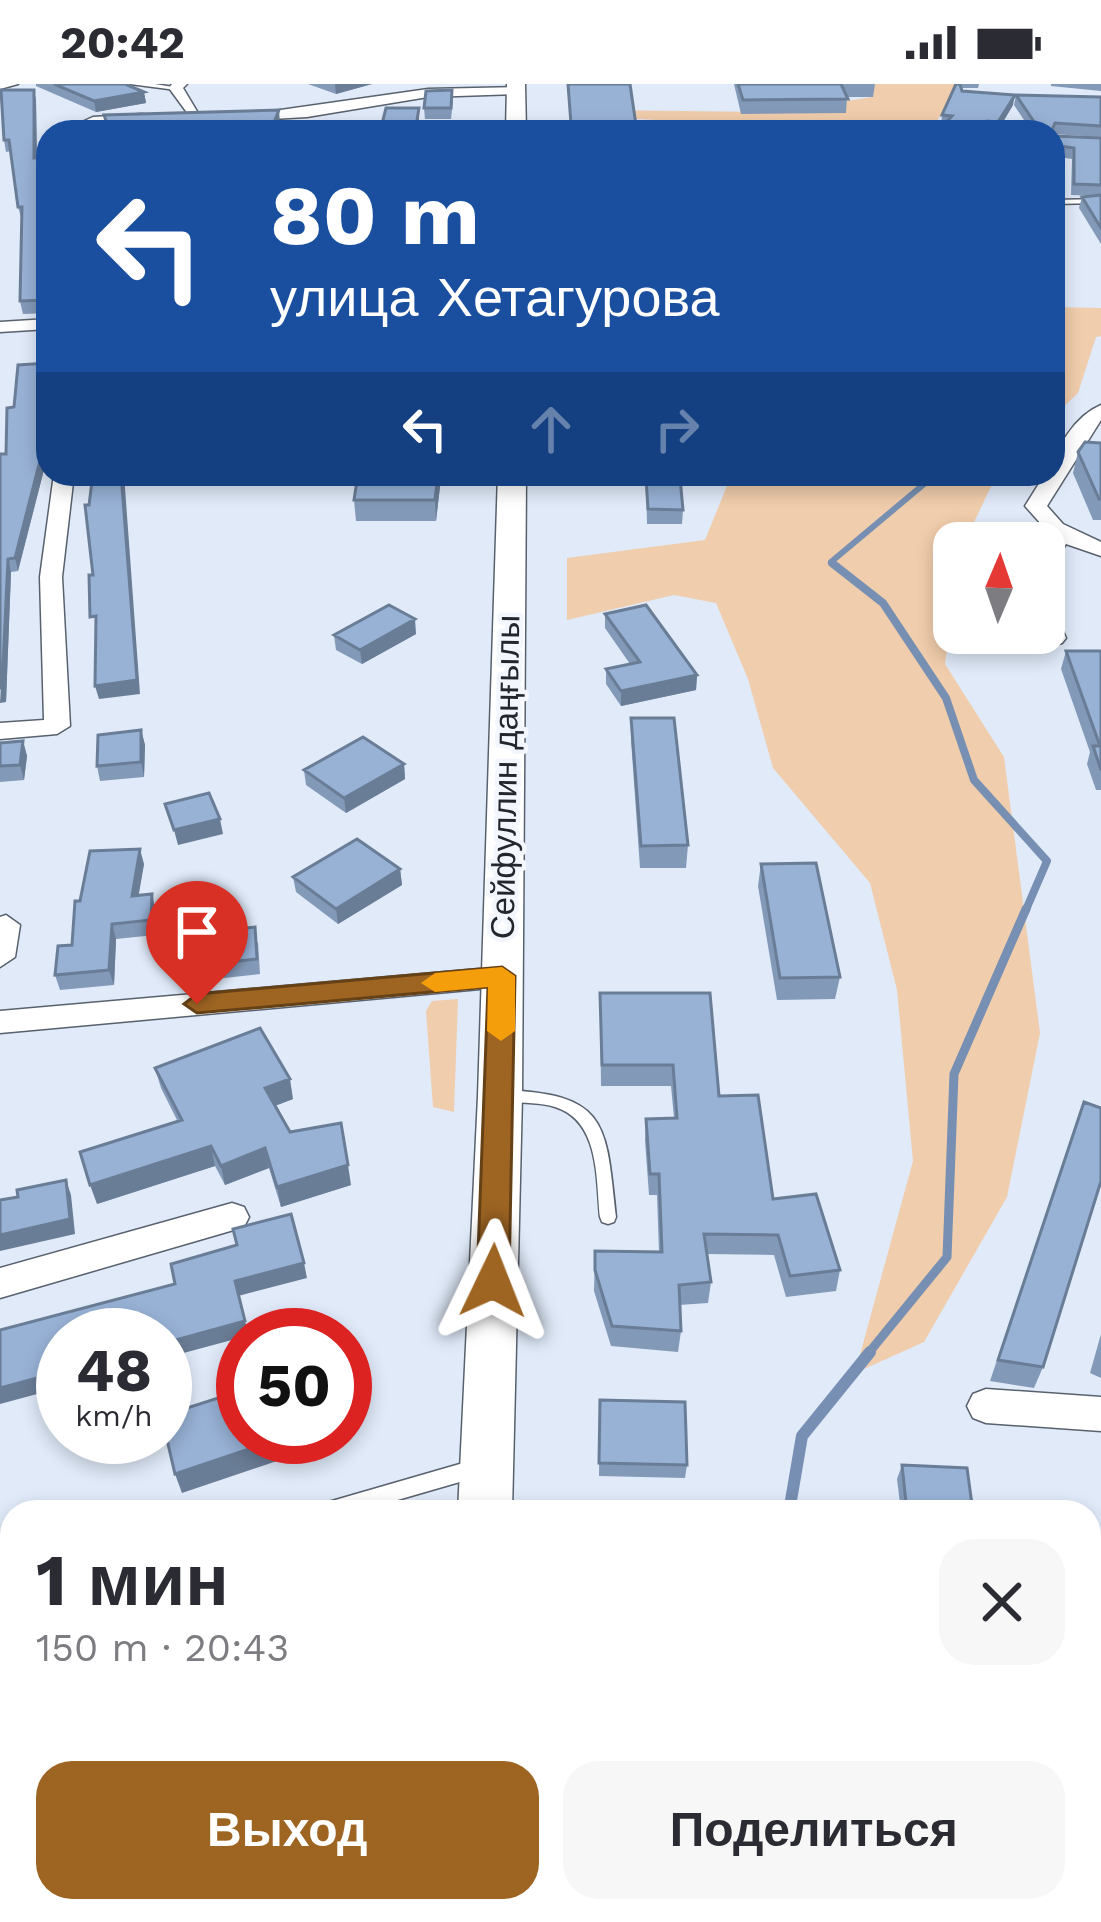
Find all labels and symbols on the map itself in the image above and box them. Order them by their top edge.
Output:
north arrow [933,522,1065,654]
street label: Сейфуллин даңғылы [483,615,527,939]
pin [146,881,248,1004]
position arrow [430,1218,556,1344]
speed limit sign: 50 [216,1308,372,1464]

